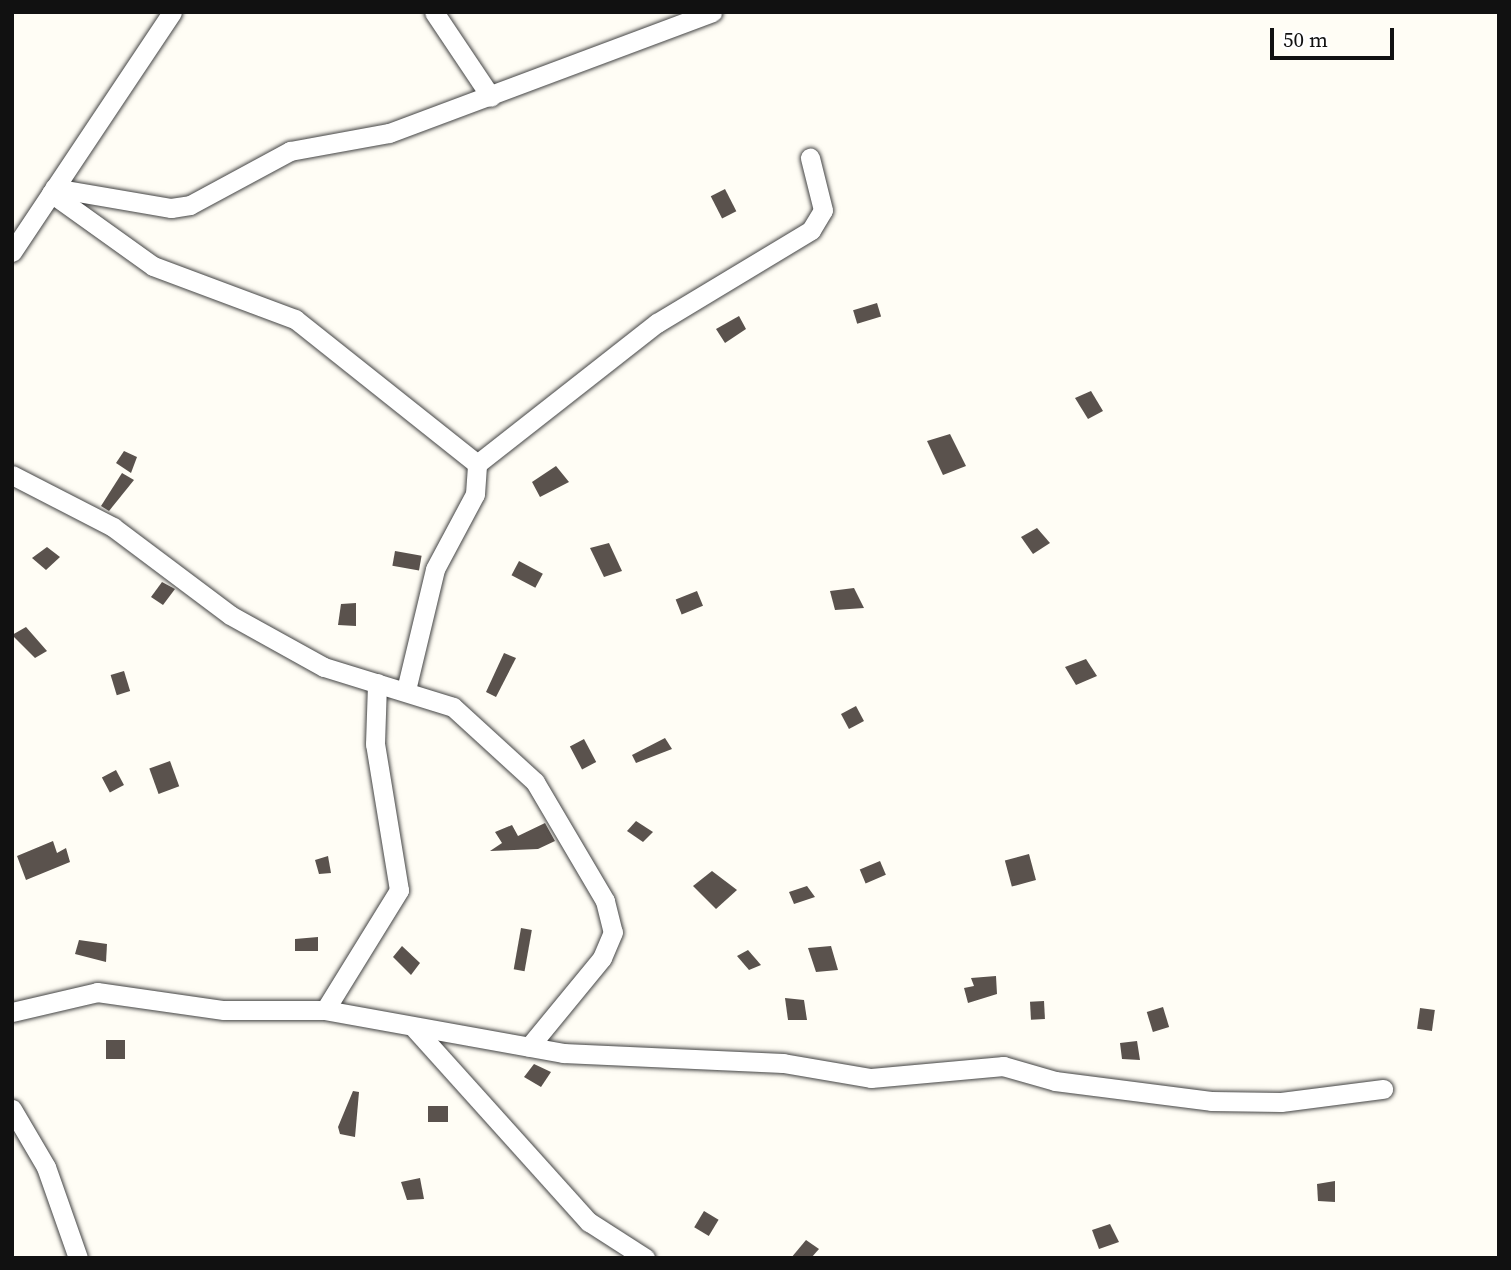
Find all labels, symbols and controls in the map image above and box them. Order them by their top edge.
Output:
scale bar [1273,14,1397,58]
text: 50 m [1283,25,1328,54]

